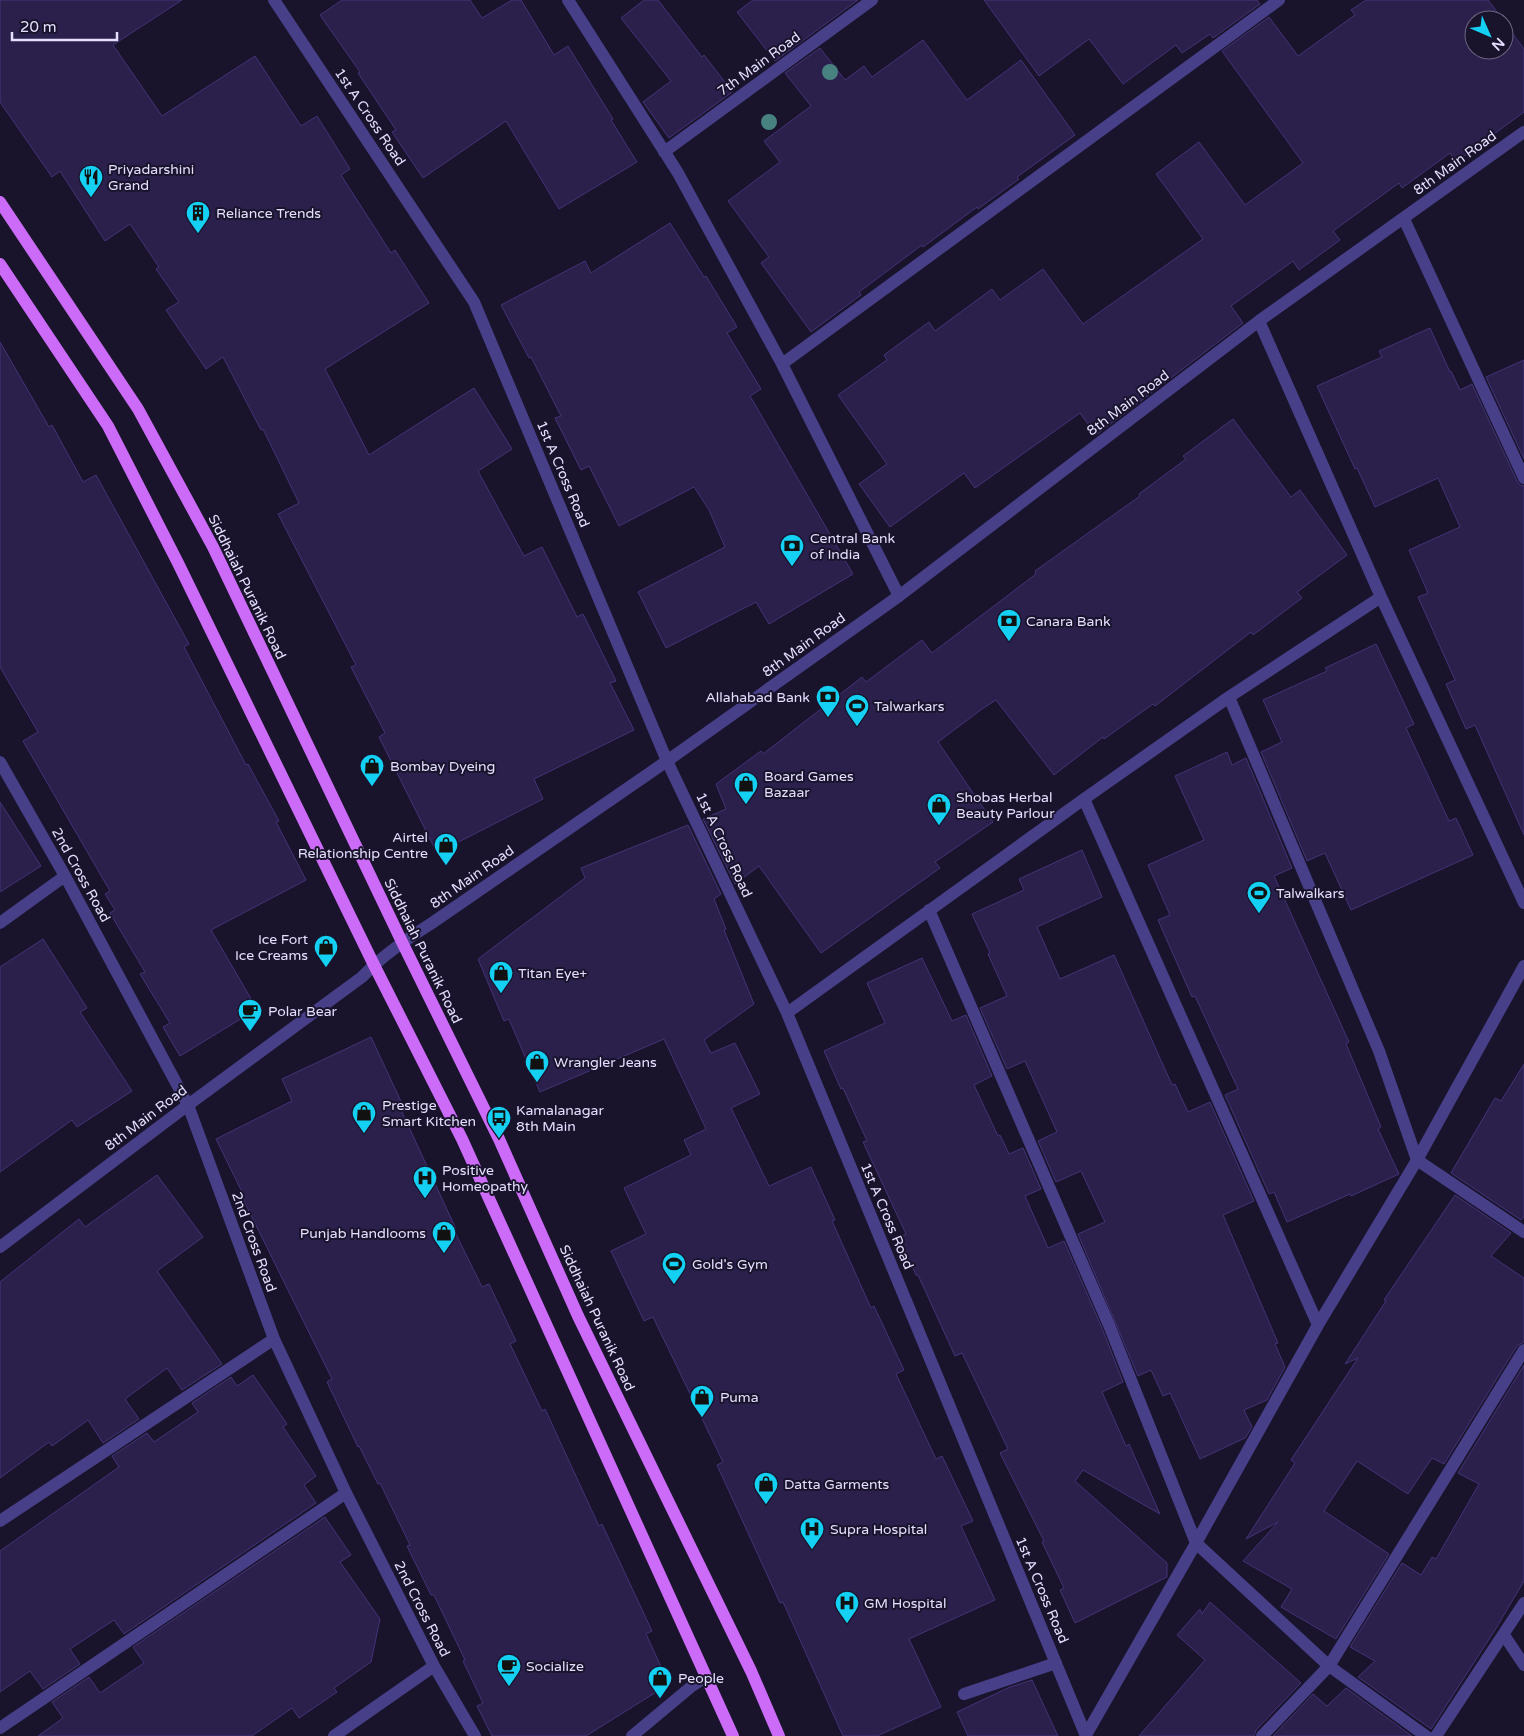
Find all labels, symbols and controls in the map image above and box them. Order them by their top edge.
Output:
scale bar [12,10,118,42]
north arrow [1464,10,1514,60]
text: 20 m [20,18,57,36]
street label: 7th Main Road [714,28,804,100]
text: N [1488,34,1508,54]
street label: 1st A Cross Road [331,65,409,169]
street label: 8th Main Road [1410,127,1500,199]
place label: Priyadarshini Grand [108,161,194,194]
restaurant icon: Priyadarshini Grand [78,164,104,198]
building icon: Reliance Trends [185,200,211,234]
place label: Reliance Trends [216,205,321,222]
street label: 8th Main Road [1084,367,1172,439]
street label: 1st A Cross Road [533,418,593,530]
street label: Siddhaiah Puranik Road [204,512,290,662]
place label: Central Bank of India [810,530,896,563]
bank icon: Central Bank of India [779,533,805,567]
bank icon: Canara Bank [996,608,1022,642]
street label: 8th Main Road [759,609,849,681]
place label: Canara Bank [1026,613,1111,630]
bank icon: Allahabad Bank [815,684,841,718]
place label: Allahabad Bank [706,689,810,706]
sports icon: Talwarkars [844,693,870,727]
place label: Talwarkars [874,698,945,715]
shop icon: Bombay Dyeing [359,753,385,787]
place label: Bombay Dyeing [390,758,495,775]
place label: Board Games Bazaar [764,768,854,801]
shop icon: Board Games Bazaar [733,771,759,805]
place label: Shobas Herbal Beauty Parlour [956,789,1055,822]
street label: 1st A Cross Road [692,790,756,900]
shop icon: Shobas Herbal Beauty Parlour [926,792,952,826]
street label: 2nd Cross Road [48,825,114,925]
place label: Airtel Relationship Centre [298,829,428,862]
shop icon: Airtel Relationship Centre [433,832,459,866]
street label: 8th Main Road [427,842,517,912]
street label: Siddhaiah Puranik Road [380,876,466,1026]
sports icon: Talwalkars [1246,880,1272,914]
place label: Talwalkars [1276,885,1345,902]
place label: Ice Fort Ice Creams [235,931,309,964]
shop icon: Ice Fort Ice Creams [313,934,339,968]
shop icon: Titan Eye+ [488,960,514,994]
place label: Titan Eye+ [518,965,587,982]
cafe icon: Polar Bear [237,998,263,1032]
place label: Polar Bear [268,1003,338,1020]
shop icon: Wrangler Jeans [524,1049,550,1083]
place label: Wrangler Jeans [554,1054,657,1071]
street label: 8th Main Road [102,1082,190,1154]
place label: Prestige Smart Kitchen [382,1097,476,1130]
shop icon: Prestige Smart Kitchen [351,1100,377,1134]
place label: Kamalanagar 8th Main [516,1102,604,1135]
bus stop icon: Kamalanagar 8th Main [486,1105,512,1139]
street label: 1st A Cross Road [857,1160,917,1272]
place label: Positive Homeopathy [442,1162,528,1195]
hospital icon: Positive Homeopathy [412,1165,438,1199]
street label: 2nd Cross Road [228,1190,280,1294]
shop icon: Punjab Handlooms [431,1220,457,1254]
place label: Punjab Handlooms [300,1225,426,1242]
street label: Siddhaiah Puranik Road [556,1242,638,1394]
sports icon: Gold's Gym [661,1251,687,1285]
place label: Gold's Gym [692,1256,768,1273]
shop icon: Puma [689,1384,715,1418]
place label: Puma [720,1389,759,1406]
shop icon: Datta Garments [753,1471,779,1505]
place label: Datta Garments [784,1476,890,1493]
hospital icon: Supra Hospital [799,1516,825,1550]
place label: Supra Hospital [830,1521,927,1538]
street label: 1st A Cross Road [1012,1534,1072,1646]
street label: 2nd Cross Road [391,1558,453,1660]
hospital icon: GM Hospital [834,1590,860,1624]
place label: GM Hospital [864,1595,946,1612]
cafe icon: Socialize [496,1653,522,1687]
place label: Socialize [526,1658,584,1675]
shop icon: People [647,1665,673,1699]
place label: People [678,1670,724,1687]

